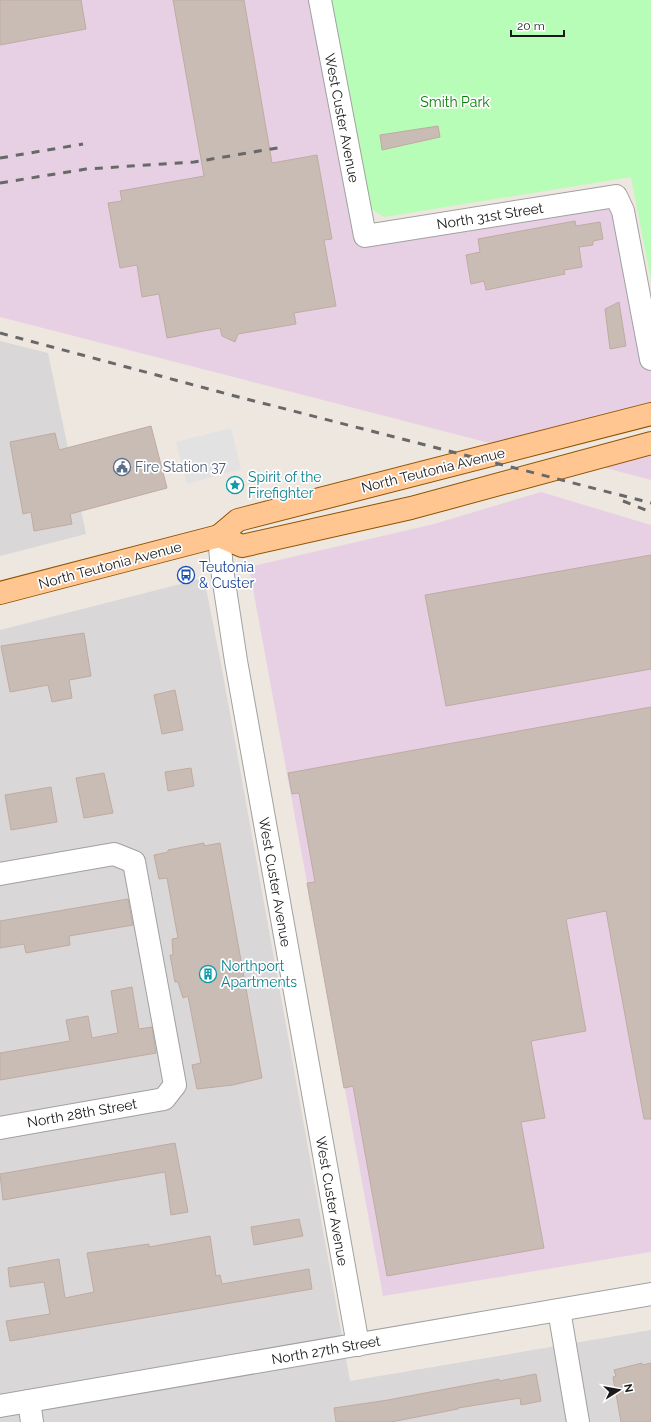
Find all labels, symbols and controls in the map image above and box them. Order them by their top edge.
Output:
scale bar [511,12,564,38]
text: 20 m [517,19,545,33]
street label: West Custer Avenue [322,52,362,184]
park label: Smith Park [420,94,490,110]
street label: North 31st Street [436,200,545,232]
street label: North Teutonia Avenue [360,444,506,496]
public building icon: Fire Station 37 [112,457,132,477]
place label: Fire Station 37 [135,459,227,475]
place label: Spirit of the Firefighter [248,469,322,501]
place icon: Spirit of the Firefighter [225,475,245,495]
street label: North Teutonia Avenue [37,538,183,592]
place label: Teutonia & Custer [199,559,254,591]
bus stop icon: Teutonia & Custer [176,565,196,585]
street label: West Custer Avenue [256,816,294,948]
place label: Northport Apartments [221,958,297,990]
building icon: Northport Apartments [198,964,218,984]
street label: North 28th Street [26,1095,138,1131]
street label: West Custer Avenue [313,1135,351,1267]
street label: North 27th Street [270,1332,382,1367]
north arrow [599,1370,639,1410]
text: N [621,1383,636,1394]

